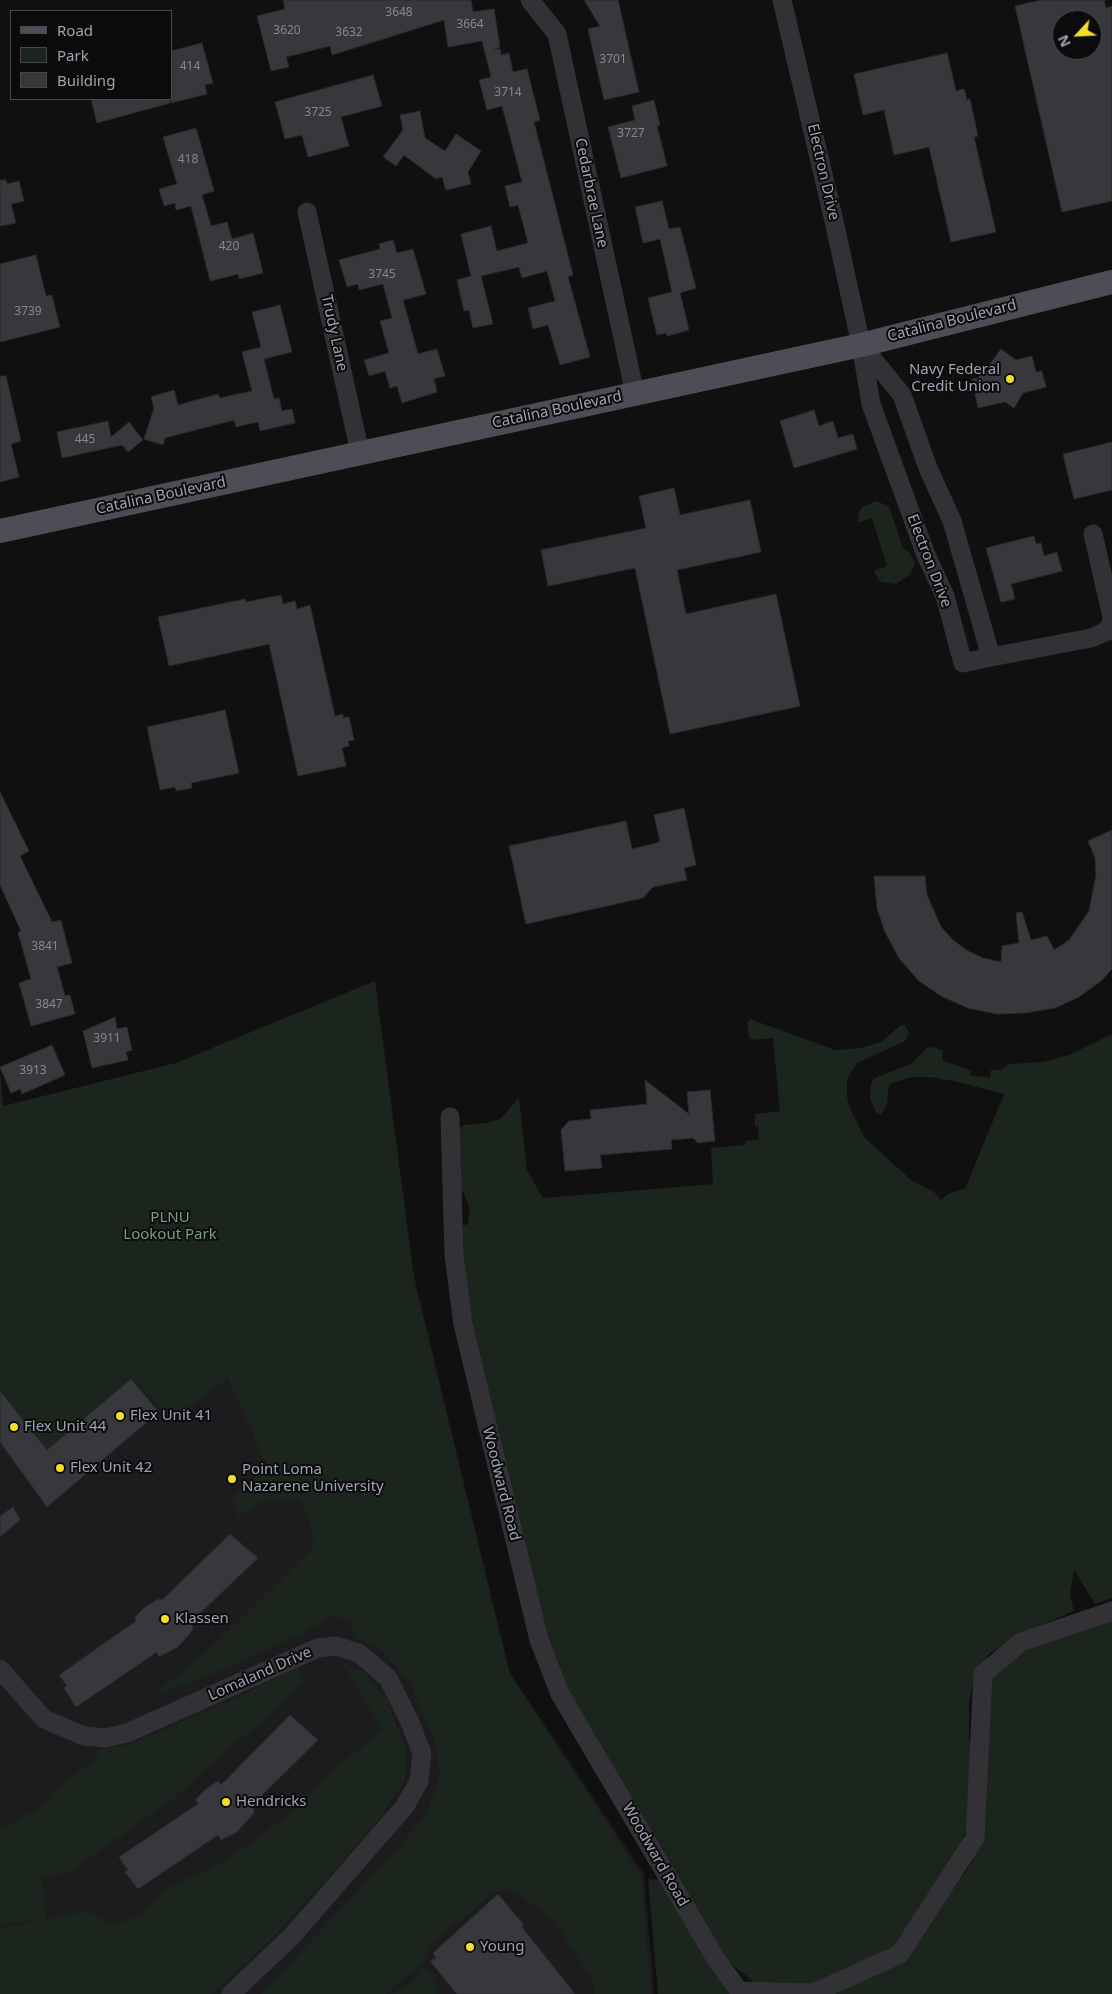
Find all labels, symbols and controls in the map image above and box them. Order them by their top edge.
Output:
house number: 3648 [385,6,413,20]
legend [10,10,172,100]
north arrow [1052,10,1102,60]
house number: 3664 [456,18,484,32]
text: Road [57,20,93,40]
house number: 3620 [273,24,301,38]
house number: 3632 [335,26,363,40]
text: N [1053,32,1075,50]
text: Park [57,45,89,65]
house number: 3701 [599,53,627,67]
house number: 414 [180,60,200,74]
text: Building [57,70,115,90]
house number: 3714 [494,86,522,100]
house number: 3725 [304,106,332,120]
street label: Electron Drive [803,122,843,222]
house number: 3727 [617,127,645,141]
street label: Cedarbrae Lane [571,137,611,249]
house number: 418 [178,153,198,167]
house number: 420 [219,240,239,254]
house number: 3745 [368,268,396,282]
street label: Trudy Lane [317,293,351,373]
street label: Catalina Boulevard [886,296,1018,346]
house number: 3739 [14,305,42,319]
place label: Navy Federal Credit Union [909,361,1000,396]
marker: Navy Federal Credit Union [1004,373,1016,385]
street label: Catalina Boulevard [490,387,624,433]
house number: 445 [75,433,95,447]
street label: Catalina Boulevard [94,473,228,519]
street label: Electron Drive [903,512,955,610]
house number: 3841 [31,940,59,954]
house number: 3847 [35,998,63,1012]
house number: 3911 [93,1032,121,1046]
house number: 3913 [19,1064,47,1078]
park label: PLNU Lookout Park [123,1209,217,1244]
place label: Flex Unit 41 [130,1407,212,1425]
marker: Flex Unit 41 [114,1410,126,1422]
place label: Flex Unit 44 [24,1418,106,1436]
marker: Flex Unit 44 [8,1421,20,1433]
street label: Woodward Road [478,1425,524,1543]
place label: Flex Unit 42 [70,1459,152,1477]
place label: Point Loma Nazarene University [242,1461,384,1496]
marker: Flex Unit 42 [54,1462,66,1474]
marker: Point Loma Nazarene University [226,1473,238,1485]
place label: Klassen [175,1610,229,1628]
marker: Klassen [159,1613,171,1625]
street label: Lomaland Drive [206,1643,314,1705]
place label: Hendricks [236,1793,307,1811]
marker: Hendricks [220,1796,232,1808]
street label: Woodward Road [618,1800,692,1910]
place label: Young [480,1938,525,1956]
marker: Young [464,1941,476,1953]

